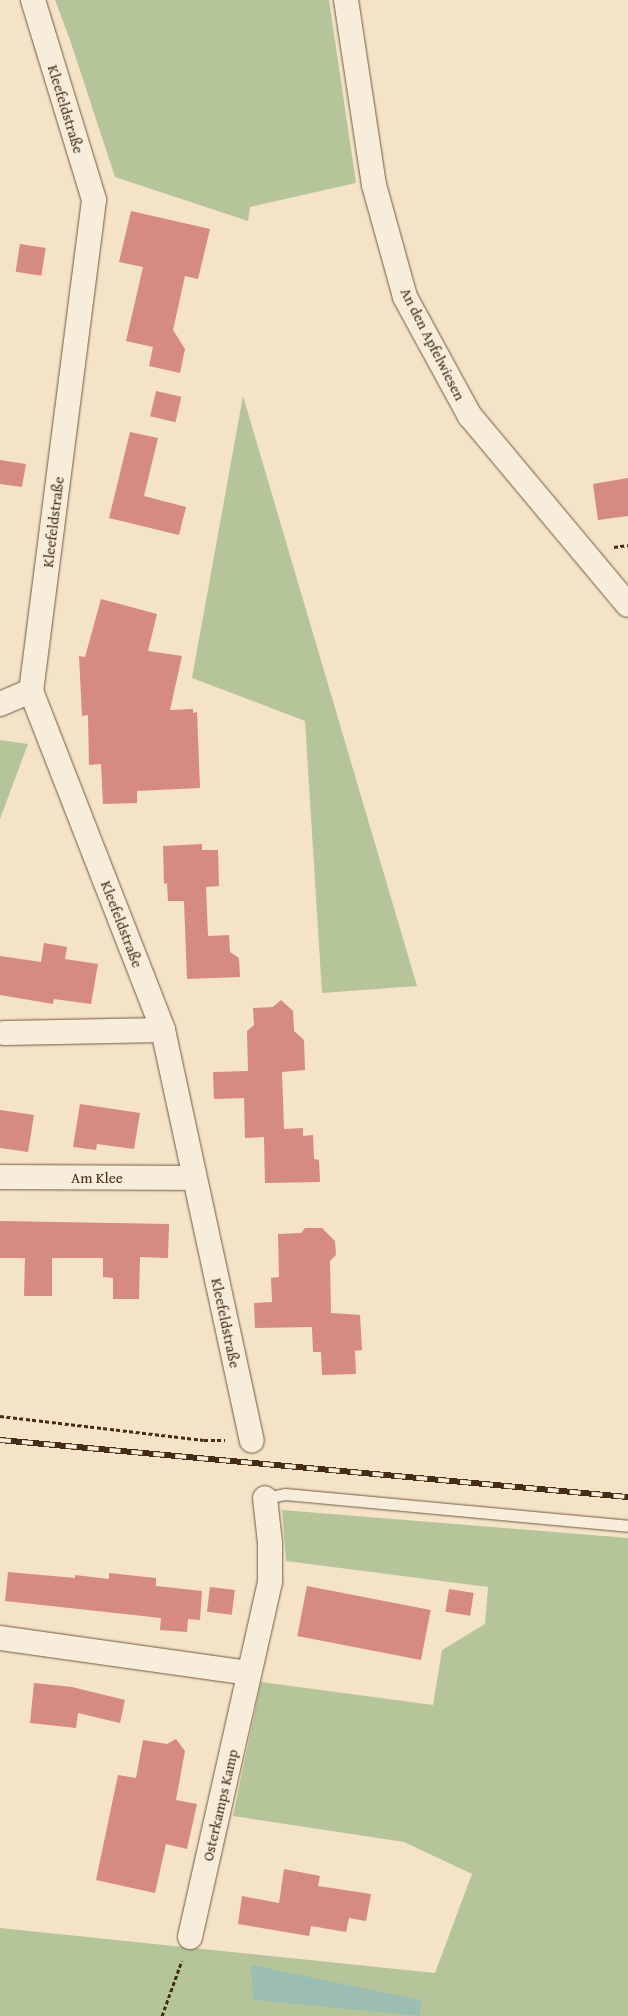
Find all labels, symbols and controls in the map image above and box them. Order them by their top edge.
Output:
street label: Kleefeldstraße [44,63,88,155]
street label: An den Apfelwiesen [397,285,469,403]
street label: Kleefeldstraße [38,476,68,568]
street label: Kleefeldstraße [97,878,147,970]
street label: Am Klee [71,1169,123,1187]
street label: Kleefeldstraße [208,1276,244,1370]
street label: Osterkamps Kamp [198,1747,242,1863]

